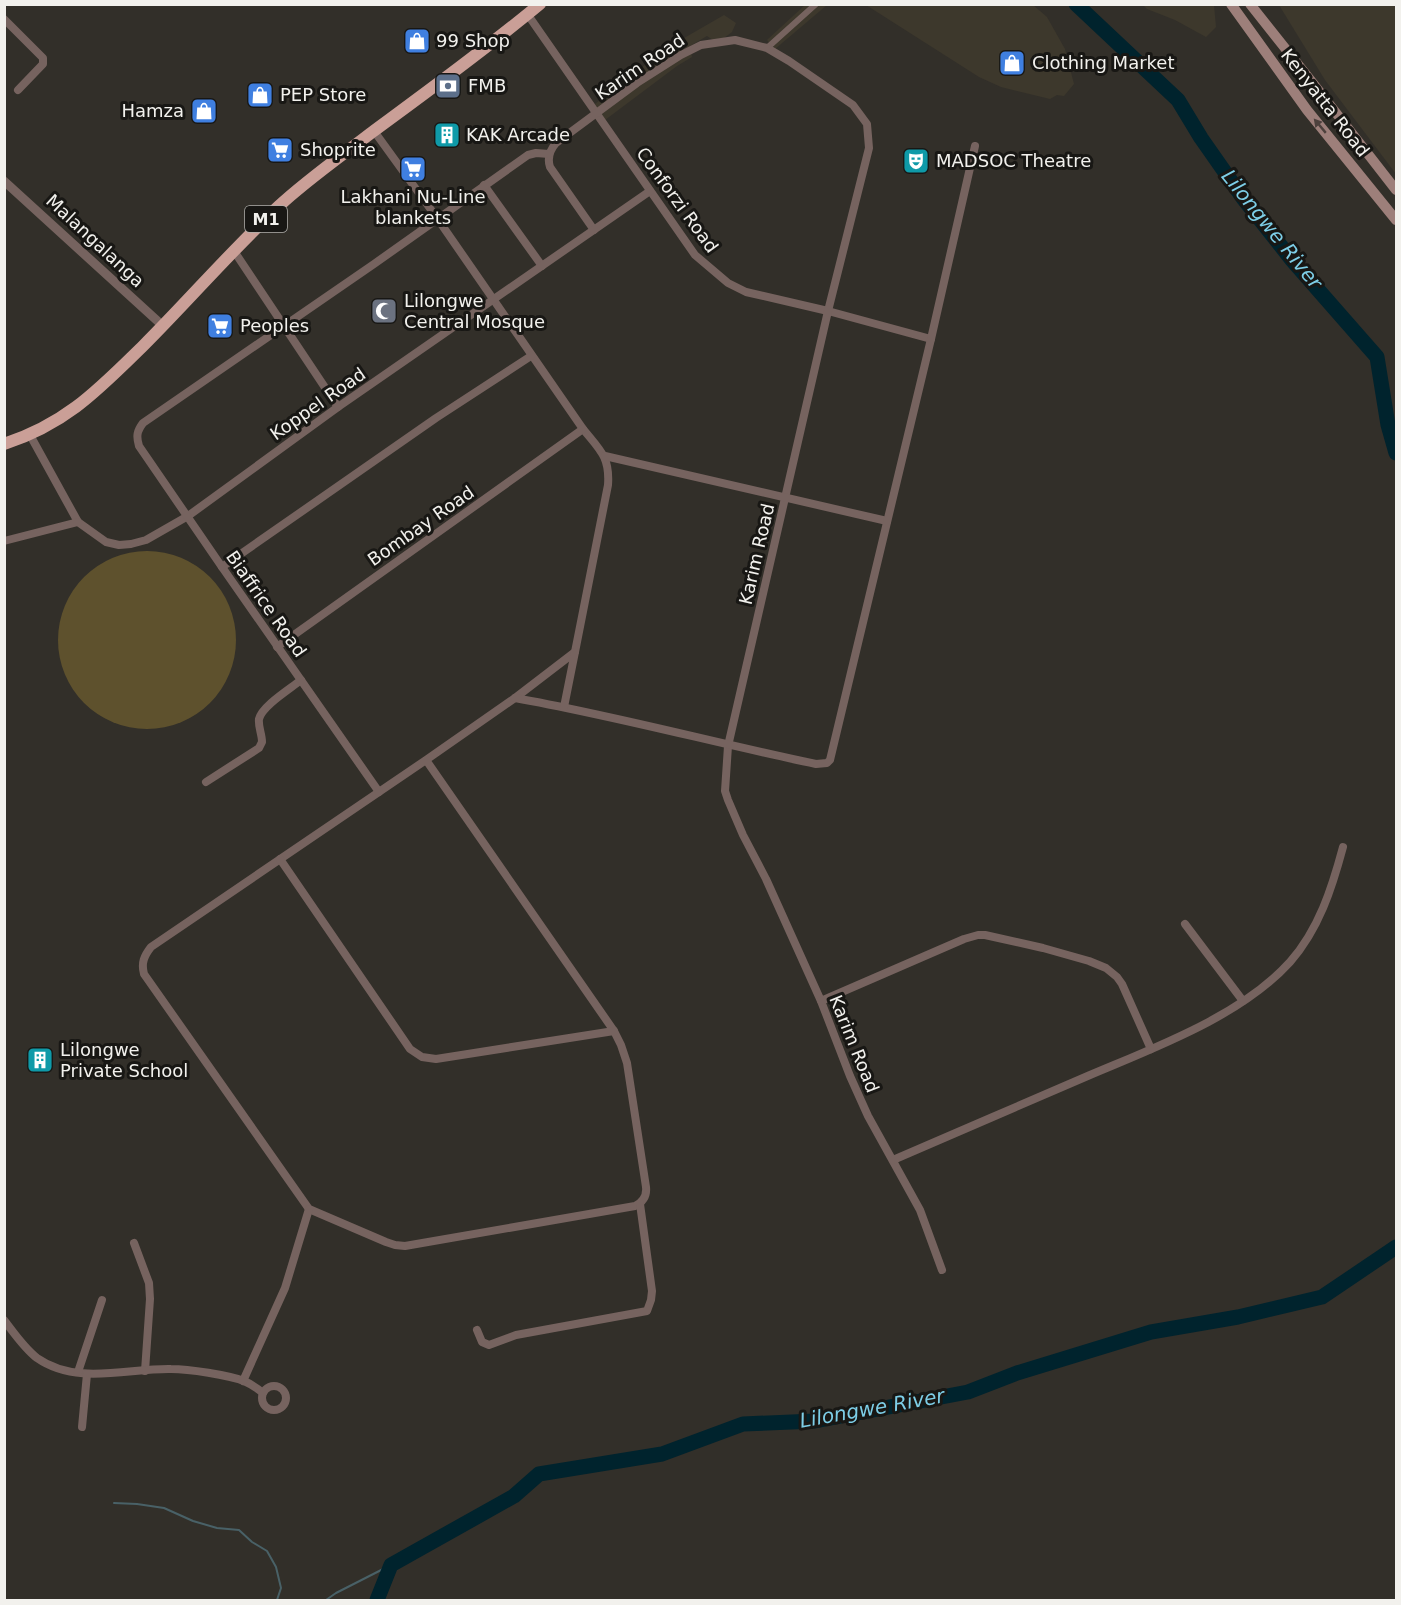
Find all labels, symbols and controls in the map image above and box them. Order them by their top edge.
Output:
shop icon: 99 Shop [402,26,432,56]
street label: Karim Road [591,29,688,104]
place label: 99 Shop [436,30,510,51]
street label: Kenyatta Road [1277,45,1374,161]
shop icon: Clothing Market [997,48,1027,78]
place label: Clothing Market [1032,52,1174,73]
bank icon: FMB [433,71,463,101]
place label: FMB [468,75,506,96]
shop icon: PEP Store [245,80,275,110]
place label: PEP Store [280,84,366,105]
shop icon: Hamza [189,96,219,126]
place label: Hamza [121,100,184,121]
one-way arrow [1314,119,1327,134]
building icon: KAK Arcade [432,120,462,150]
place label: KAK Arcade [466,124,570,145]
supermarket icon: Shoprite [265,135,295,165]
place label: Shoprite [300,139,376,160]
street label: Conforzi Road [632,143,723,256]
theatre icon: MADSOC Theatre [901,146,931,176]
place label: MADSOC Theatre [936,150,1091,171]
supermarket icon: Lakhani Nu-Line blankets [398,154,428,184]
water label: Lilongwe River [1217,164,1329,295]
place label: Lakhani Nu-Line blankets [341,186,485,228]
street label: Malangalanga [42,190,149,291]
road number: M1 [245,206,287,232]
place label: Lilongwe Central Mosque [404,290,545,332]
mosque icon: Lilongwe Central Mosque [369,296,399,326]
supermarket icon: Peoples [205,311,235,341]
place label: Peoples [240,315,309,336]
street label: Koppel Road [266,363,370,444]
street label: Bombay Road [364,481,478,570]
street label: Karim Road [735,501,778,607]
street label: Biaffrice Road [222,546,311,661]
street label: Karim Road [825,992,884,1096]
place label: Lilongwe Private School [60,1039,188,1081]
building icon: Lilongwe Private School [25,1045,55,1075]
water label: Lilongwe River [798,1383,948,1433]

